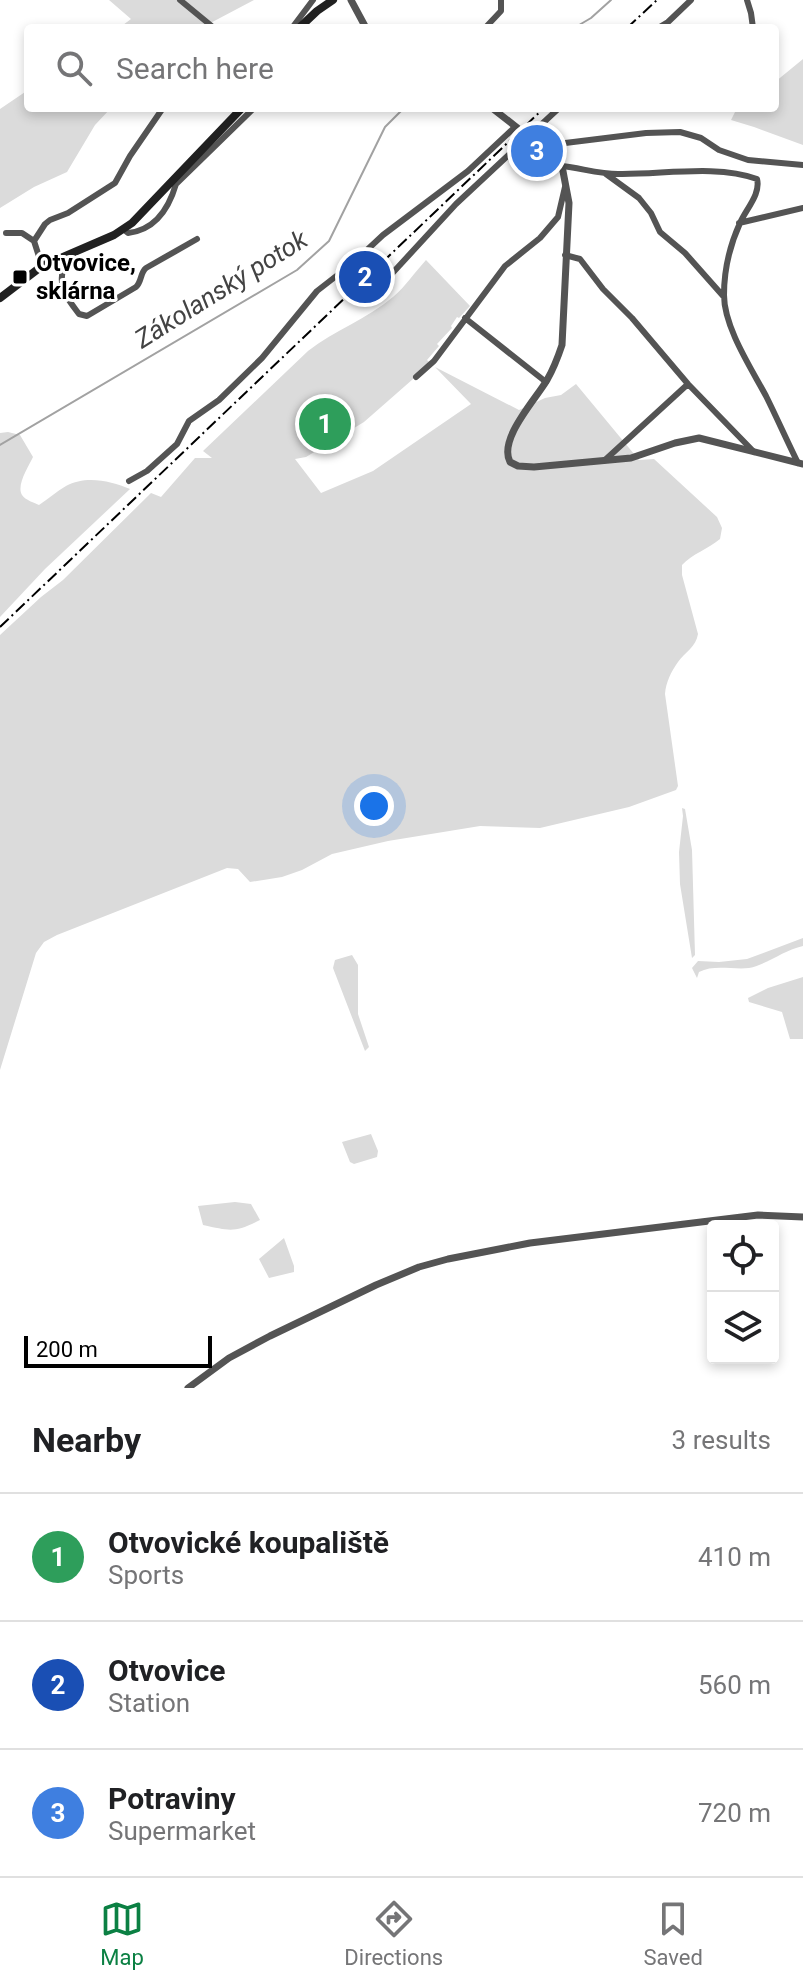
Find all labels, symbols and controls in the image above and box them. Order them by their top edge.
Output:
search box [24,24,779,112]
icon: search [52,46,96,90]
text: Search here [116,51,274,86]
pin: 3 [511,121,563,181]
water label: Zákolanský potok [128,223,314,355]
pin: 2 [339,247,391,307]
place label: Otvovice, sklárna [36,249,136,305]
marker: Otvovice, sklárna [11,268,29,286]
pin: 1 [299,394,351,454]
your location [354,786,394,826]
map controls [707,1220,779,1364]
button: locate [707,1220,779,1292]
button: layers [707,1292,779,1364]
scale bar [24,1332,212,1368]
text: 200 m [36,1337,98,1362]
text: Nearby [32,1420,141,1460]
text: 3 results [672,1425,771,1455]
text: Otvovické koupaliště [108,1525,389,1560]
text: 1 [51,1542,65,1572]
text: 410 m [698,1542,771,1572]
text: Sports [108,1560,184,1590]
text: Otvovice [108,1653,225,1688]
text: 2 [51,1670,65,1700]
text: 560 m [698,1670,771,1700]
text: Station [108,1688,190,1718]
text: Potraviny [108,1781,236,1816]
text: 3 [51,1798,65,1828]
text: 720 m [698,1798,771,1828]
text: Supermarket [108,1816,256,1846]
tab: Map [100,1897,144,1970]
tab: Directions [344,1897,443,1970]
tab: Saved [643,1897,703,1970]

